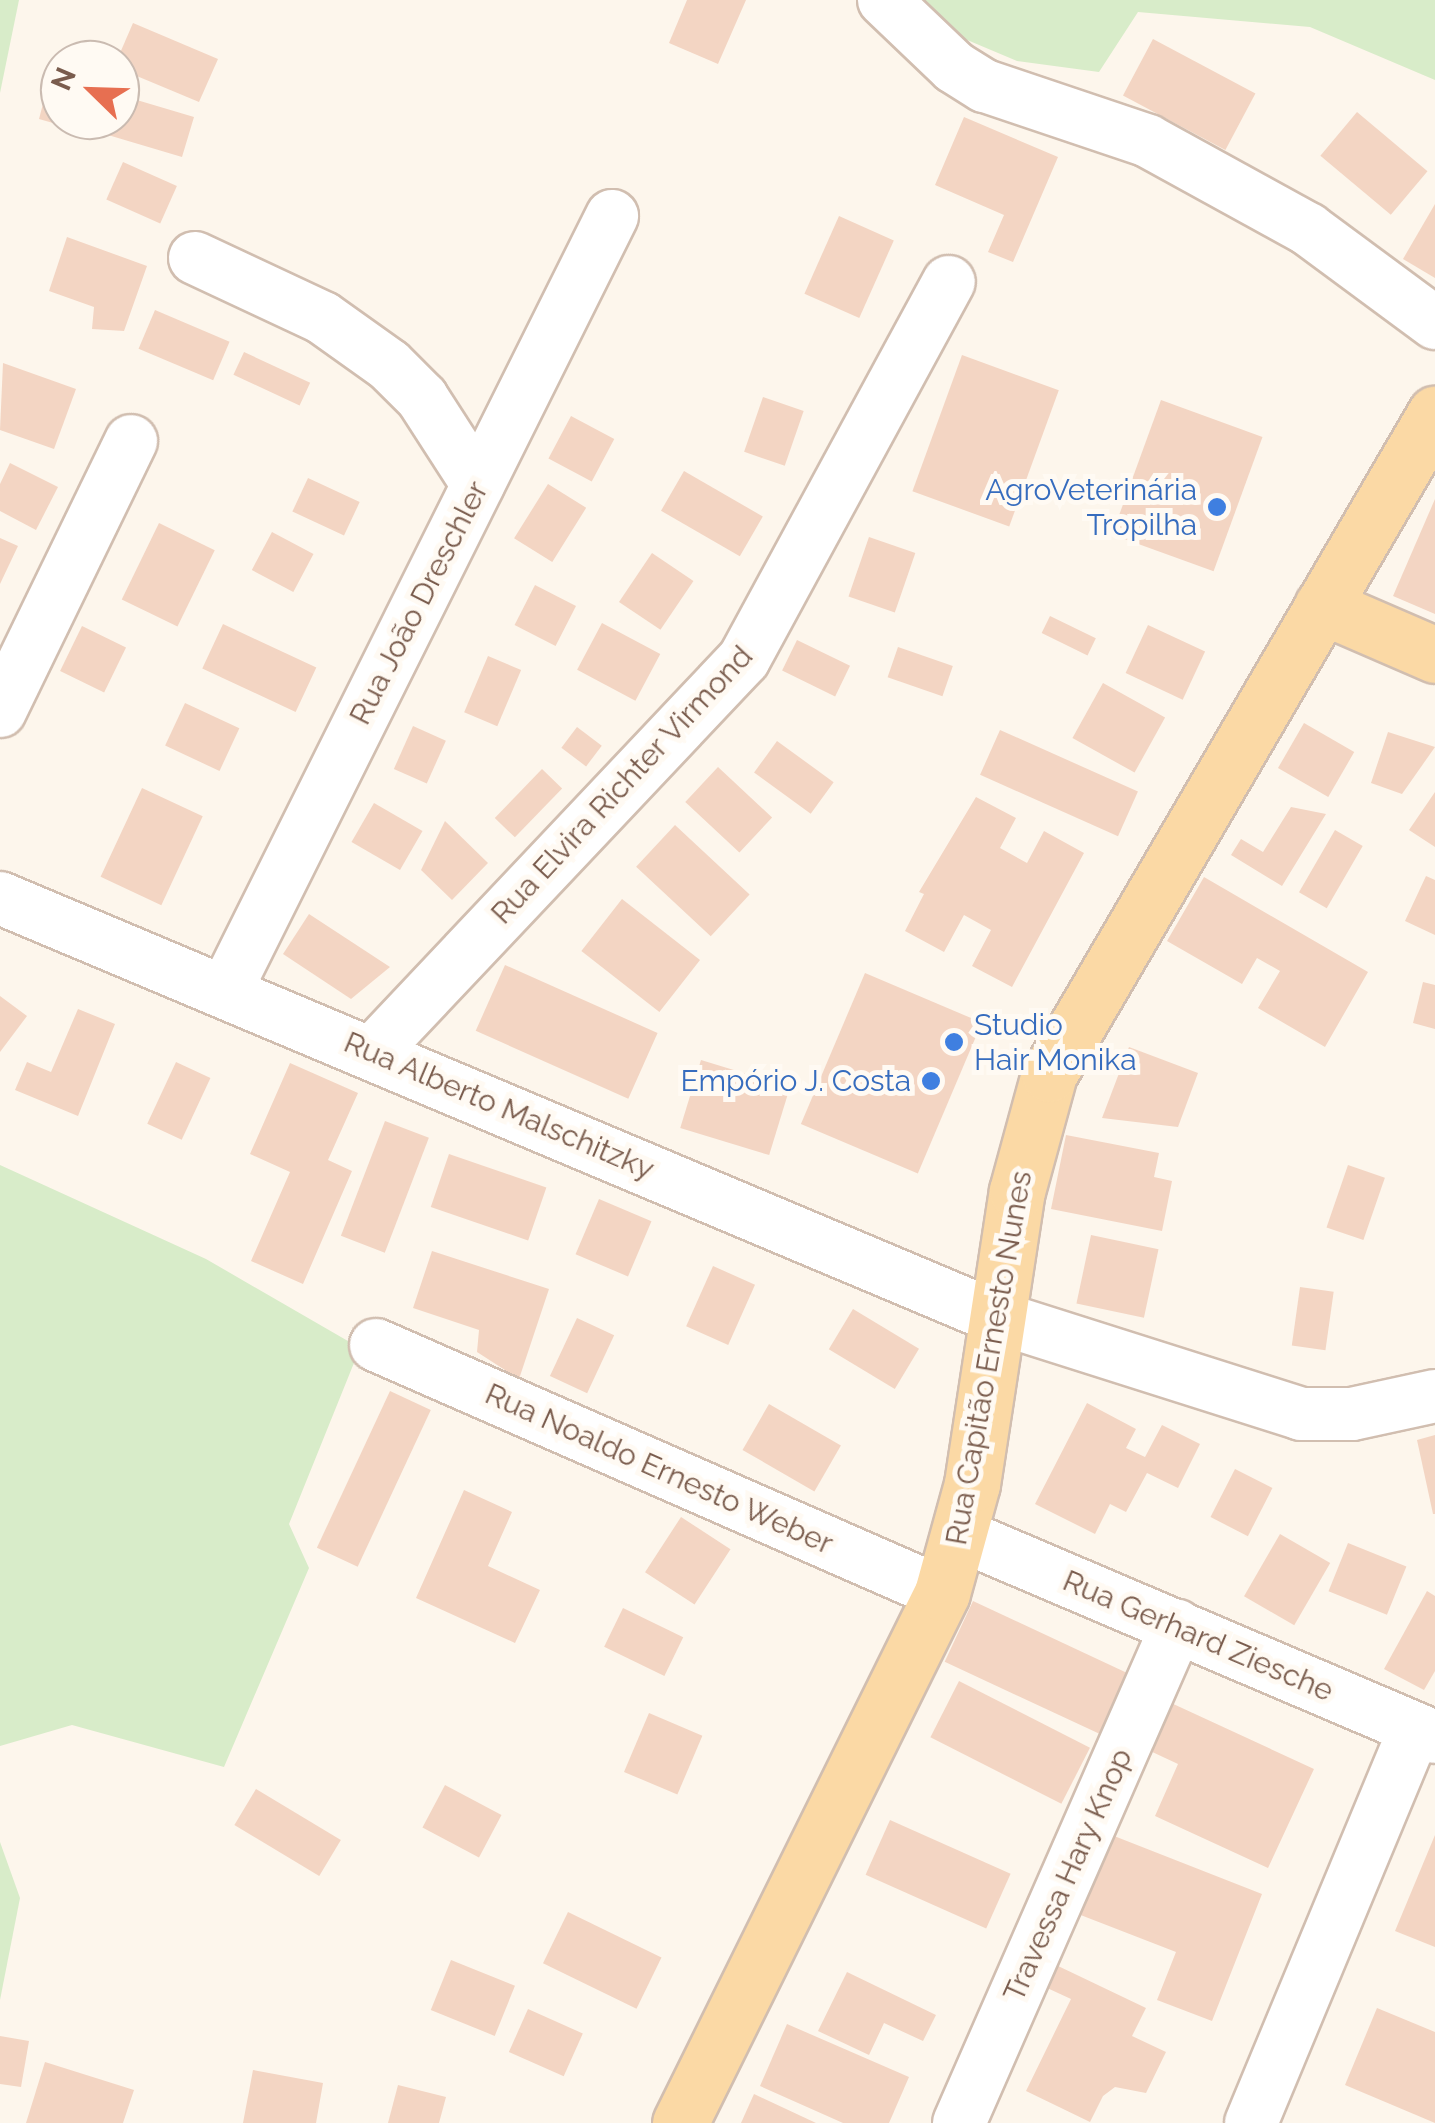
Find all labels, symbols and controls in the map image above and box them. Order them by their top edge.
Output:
north arrow [40,40,140,140]
text: N [44,63,83,95]
place label: AgroVeterinária Tropilha [985,472,1197,542]
street label: Rua João Dreschler [342,475,496,731]
marker: AgroVeterinária Tropilha [1206,496,1228,518]
street label: Rua Elvira Richter Virmond [483,638,761,932]
place label: Studio Hair Monika [974,1007,1137,1078]
street label: Rua Alberto Malschitzky [338,1024,660,1188]
marker: Studio Hair Monika [943,1031,965,1053]
place label: Empório J. Costa [680,1063,911,1099]
marker: Empório J. Costa [920,1070,942,1092]
street label: Rua Capitão Ernesto Nunes [938,1168,1040,1548]
street label: Rua Noaldo Ernesto Weber [479,1376,839,1562]
street label: Rua Gerhard Ziesche [1057,1563,1339,1709]
street label: Travessa Hary Knop [996,1743,1140,2007]

